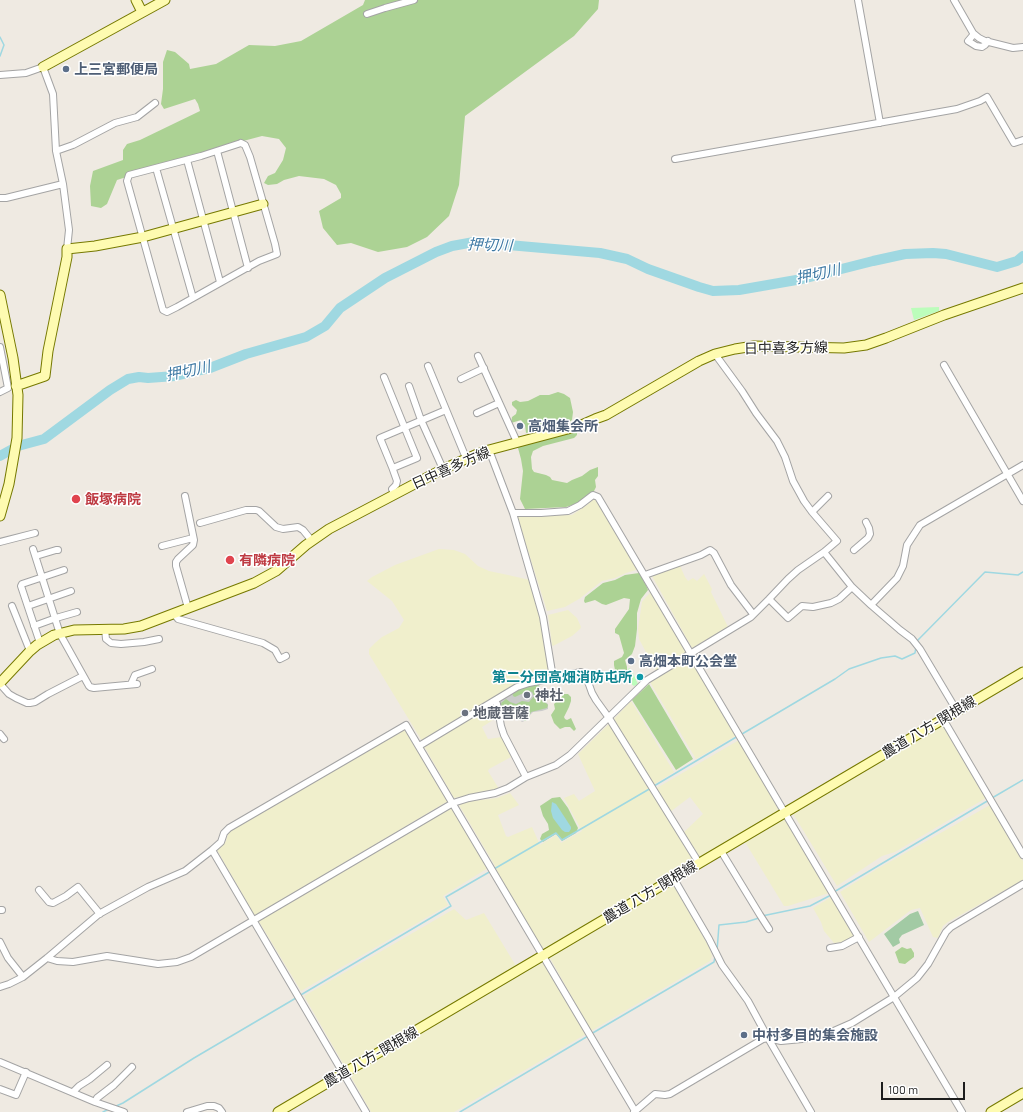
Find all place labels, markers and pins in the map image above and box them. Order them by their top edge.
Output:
place label: 上三宮郵便局 [74,61,158,77]
marker: 上三宮郵便局 [61,64,71,74]
place label: 高畑集会所 [528,418,598,434]
marker: 高畑集会所 [515,421,525,431]
place label: 飯塚病院 [85,491,141,507]
marker: 飯塚病院 [70,493,82,505]
place label: 有隣病院 [239,552,295,568]
marker: 有隣病院 [224,554,236,566]
place label: 高畑本町公会堂 [639,653,737,669]
marker: 高畑本町公会堂 [626,656,636,666]
place label: 第二分団高畑消防屯所 [492,669,632,685]
marker: 第二分団高畑消防屯所 [635,672,645,682]
place label: 神社 [535,687,563,703]
marker: 神社 [522,690,532,700]
place label: 地蔵菩薩 [473,705,529,721]
marker: 地蔵菩薩 [460,708,470,718]
place label: 中村多目的集会施設 [752,1027,878,1043]
marker: 中村多目的集会施設 [739,1030,749,1040]

